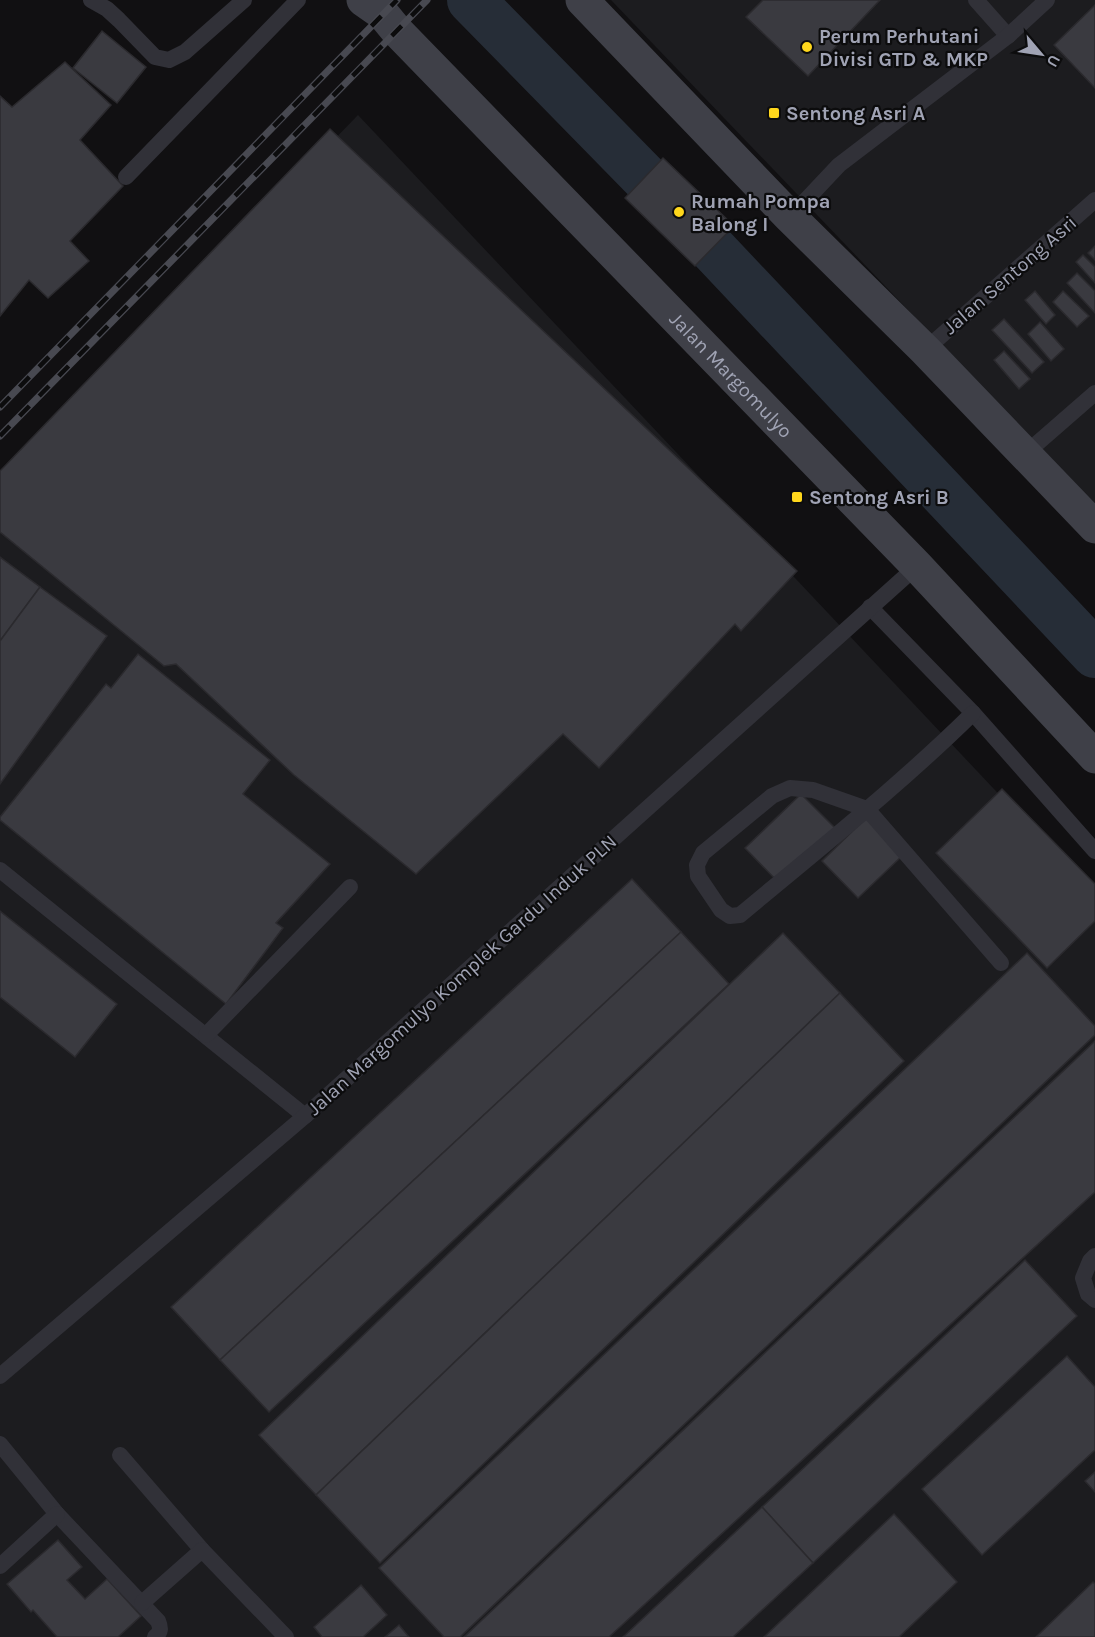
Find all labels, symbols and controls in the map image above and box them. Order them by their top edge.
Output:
north arrow [1011,24,1071,84]
place label: Perum Perhutani Divisi GTD & MKP [819,25,988,71]
marker: Perum Perhutani Divisi GTD & MKP [800,40,814,54]
text: U [1043,52,1065,70]
place label: Sentong Asri A [786,102,926,125]
marker: Sentong Asri A [767,106,781,120]
place label: Rumah Pompa Balong I [691,190,830,236]
marker: Rumah Pompa Balong I [672,205,686,219]
street label: Jalan Sentong Asri [939,211,1081,339]
street label: Jalan Margomulyo [665,307,797,443]
place label: Sentong Asri B [809,486,949,509]
marker: Sentong Asri B [790,490,804,504]
street label: Jalan Margomulyo Komplek Gardu Induk PLN [303,830,621,1120]

